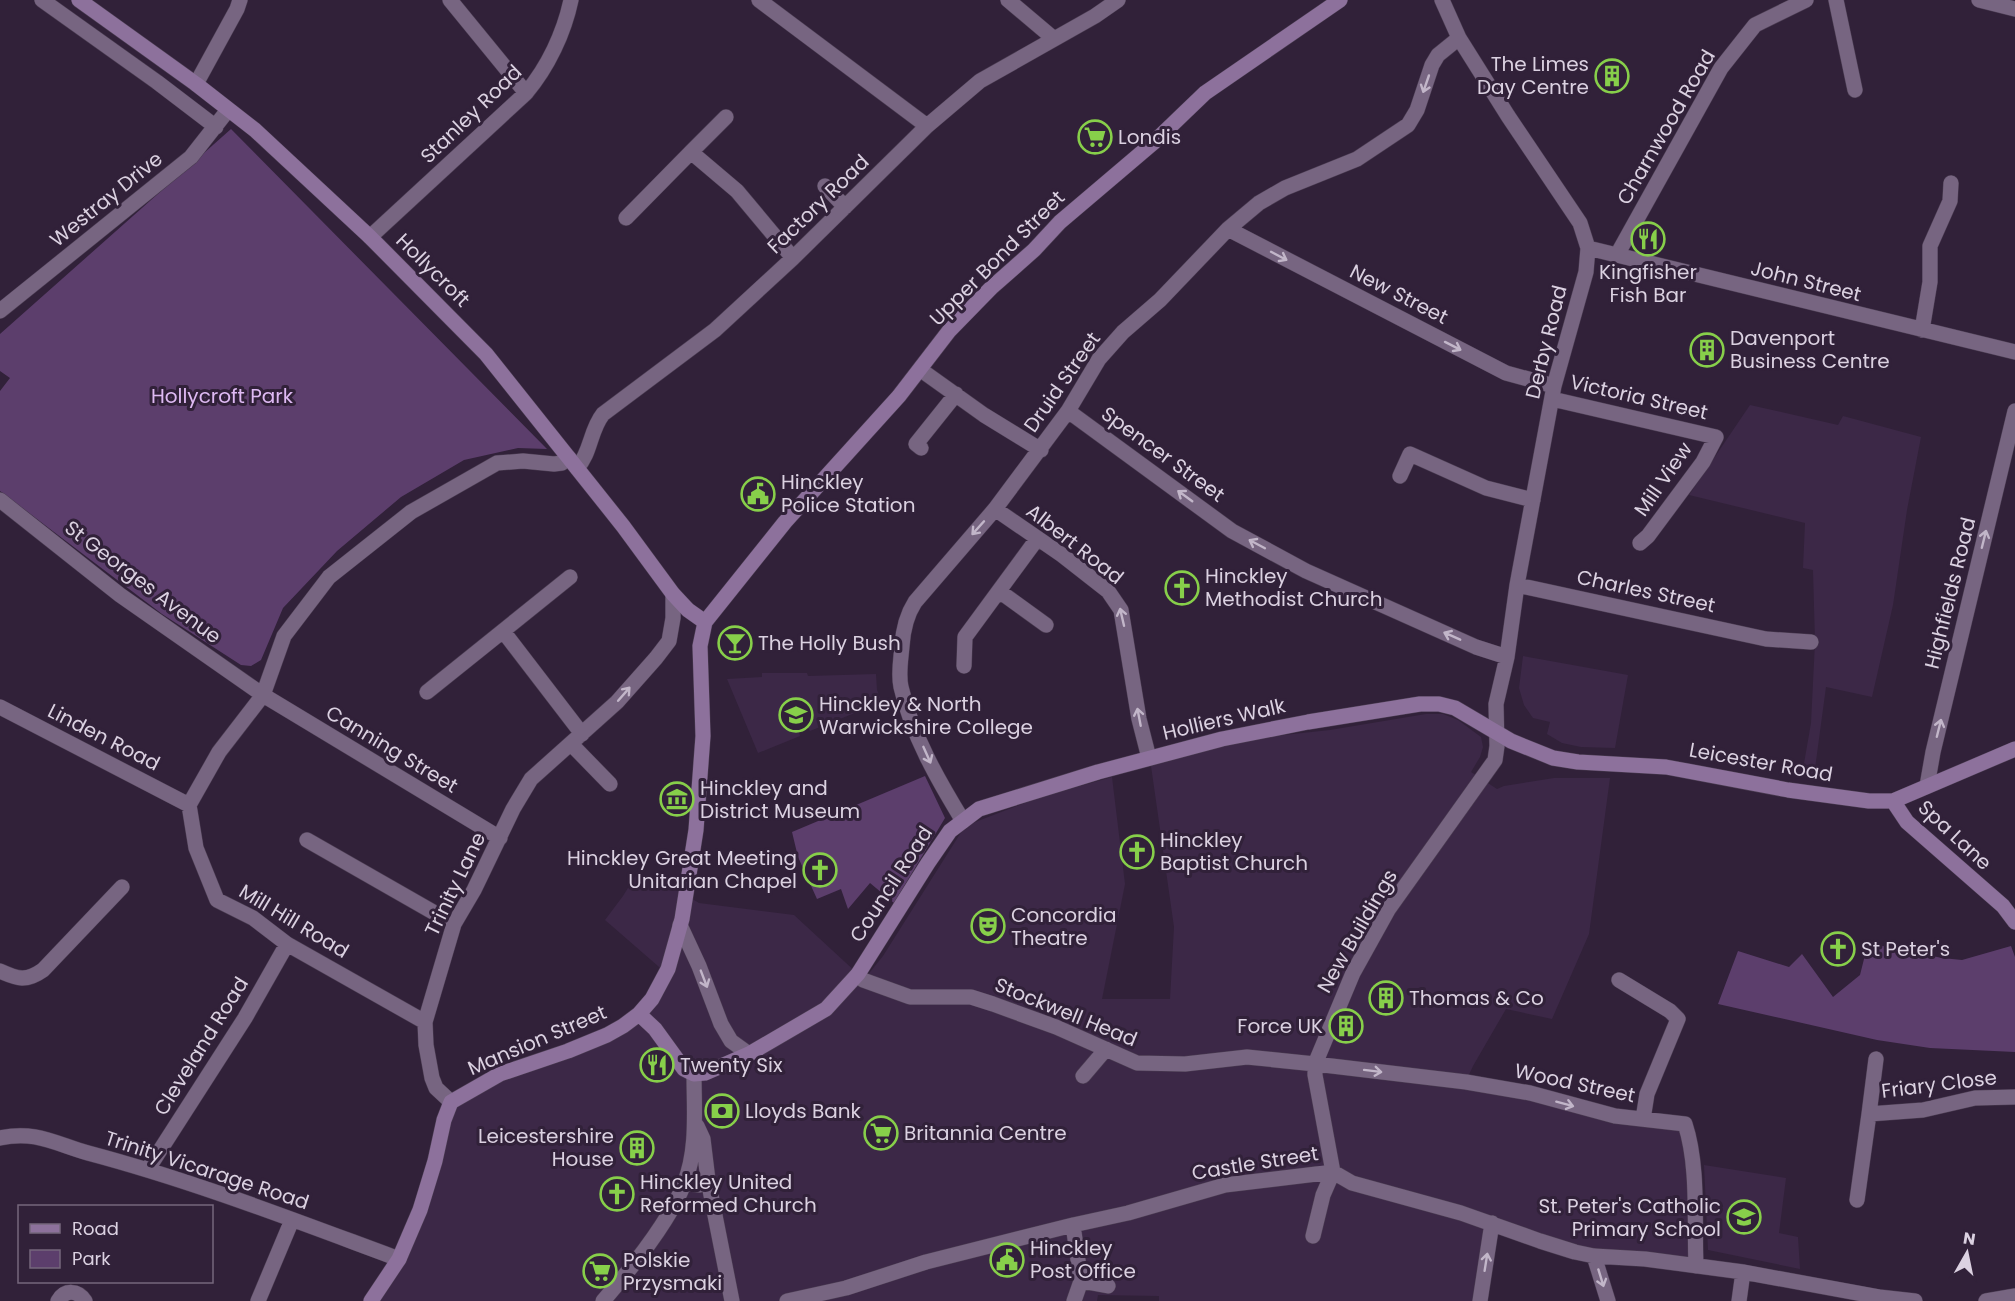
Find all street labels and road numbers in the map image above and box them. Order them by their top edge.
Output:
street label: Charnwood Road [1610,44,1722,210]
street label: Stanley Road [414,58,528,170]
street label: Westray Drive [44,145,168,253]
street label: Factory Road [761,148,875,260]
street label: Upper Bond Street [923,184,1071,332]
street label: Hollycroft [390,227,476,313]
street label: John Street [1748,254,1864,308]
street label: New Street [1345,257,1453,331]
street label: Derby Road [1518,282,1574,402]
street label: Druid Street [1017,326,1107,438]
street label: Victoria Street [1567,368,1711,426]
street label: Spencer Street [1096,400,1230,508]
street label: Mill View [1627,436,1699,522]
street label: Albert Road [1021,497,1129,591]
street label: St Georges Avenue [59,514,227,650]
street label: Highfields Road [1918,514,1982,672]
street label: Charles Street [1574,563,1718,619]
street label: Holliers Walk [1160,691,1289,747]
street label: Linden Road [43,697,165,777]
street label: Canning Street [321,698,463,800]
street label: Leicester Road [1687,736,1835,788]
street label: Spa Lane [1912,794,1998,876]
street label: Council Road [843,821,939,947]
street label: Trinity Lane [418,827,492,941]
street label: New Buildings [1310,864,1404,998]
street label: Mill Hill Road [234,877,354,965]
street label: Cleveland Road [147,971,255,1121]
street label: Stockwell Head [991,971,1141,1053]
street label: Mansion Street [463,998,611,1082]
street label: Wood Street [1512,1057,1638,1109]
street label: Friary Close [1880,1063,1998,1105]
street label: Trinity Vicarage Road [101,1124,313,1216]
street label: Castle Street [1190,1139,1320,1187]

